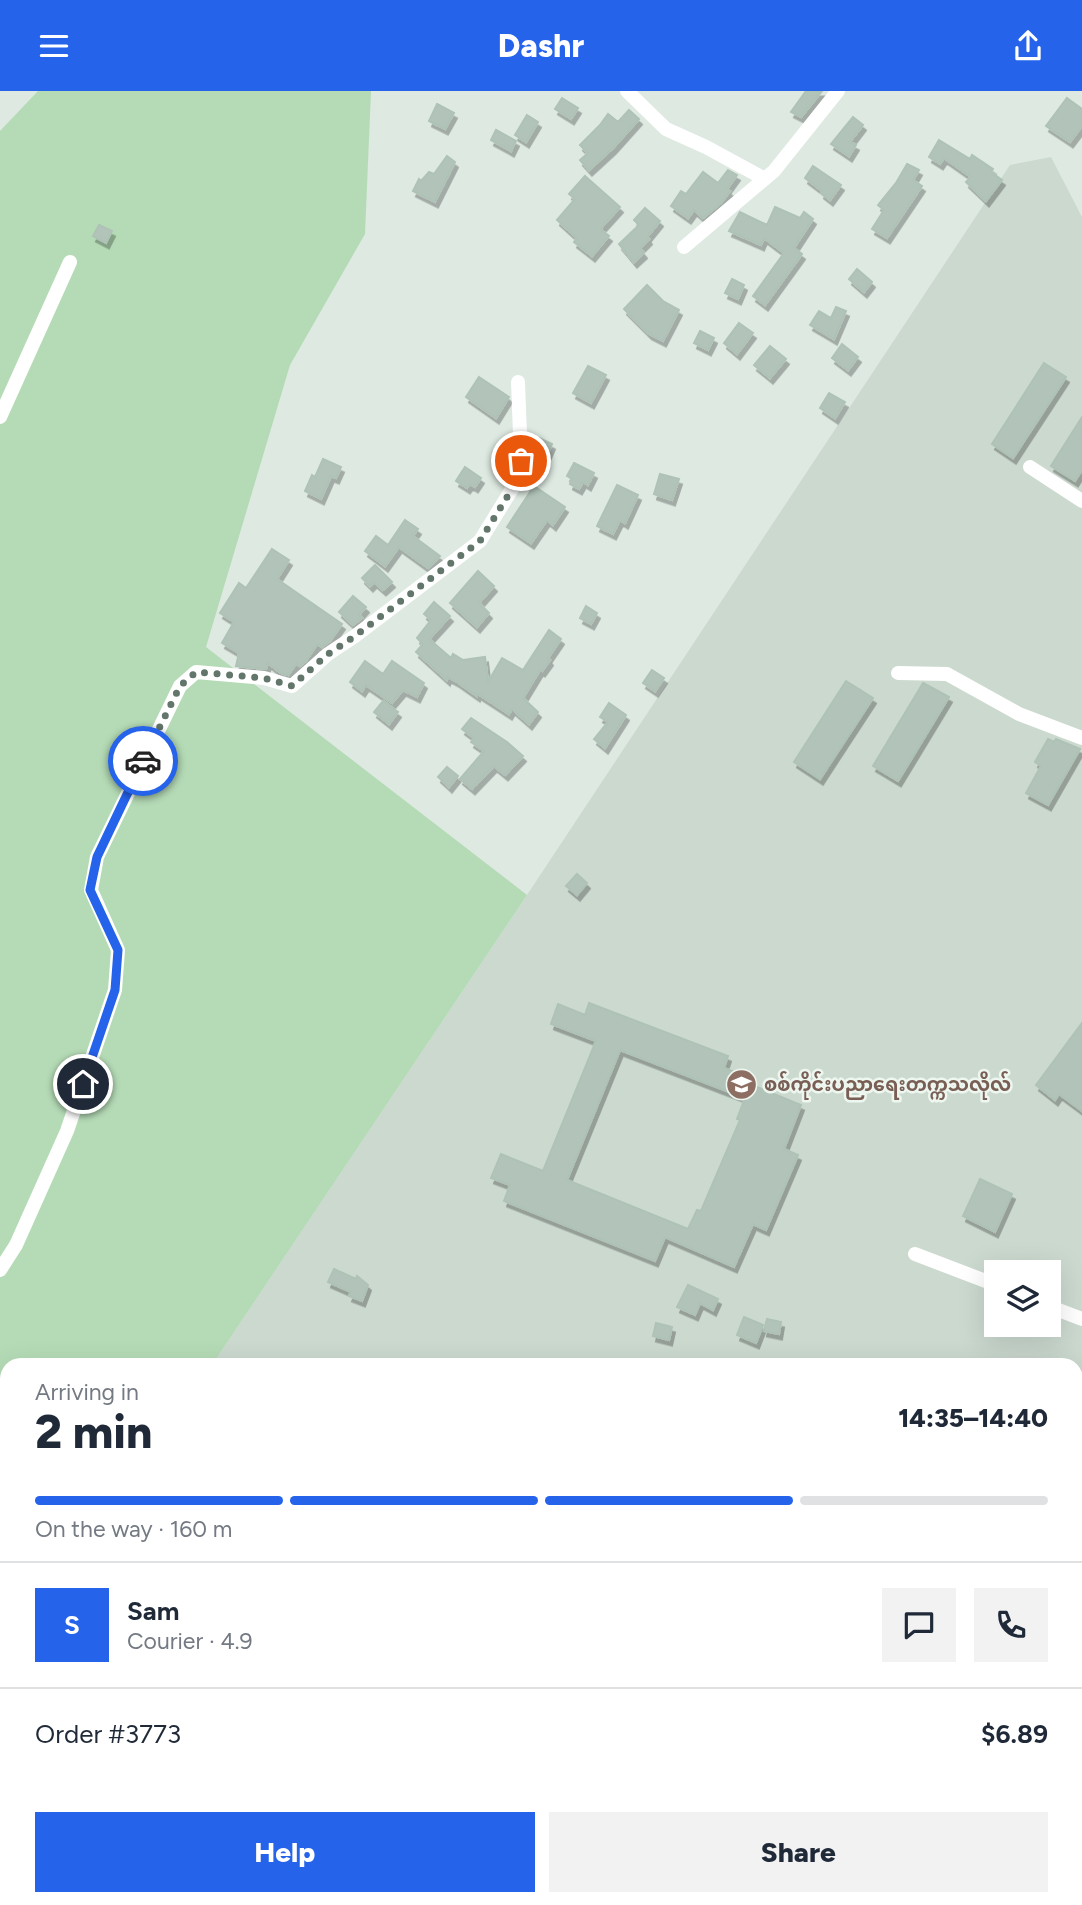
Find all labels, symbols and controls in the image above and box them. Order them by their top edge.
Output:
icon: menu [35,27,73,65]
text: Dashr [498,27,584,65]
icon: share [1009,27,1047,65]
pin [491,431,551,491]
icon: bag [502,442,540,480]
courier [108,726,178,796]
icon: car [124,742,162,780]
pin [53,1054,113,1114]
icon: home [64,1065,102,1103]
school or university icon: စစ်ကိုင်းပညာရေးတက္ကသလိုလ် [724,1067,758,1101]
place label: စစ်ကိုင်းပညာရေးတက္ကသလိုလ် [764,1071,1011,1100]
map controls [984,1260,1061,1337]
button: layers [984,1260,1061,1337]
text: Arriving in [35,1378,139,1406]
text: 14:35–14:40 [898,1402,1048,1434]
text: 2 min [35,1404,152,1460]
text: On the way · 160 m [35,1515,232,1543]
button: chat [882,1588,956,1662]
button: phone [974,1588,1048,1662]
text: Sam [127,1595,179,1627]
text: S [64,1609,80,1641]
text: Courier · 4.9 [127,1627,253,1655]
text: Order #3773 [35,1718,181,1750]
text: $6.89 [981,1718,1048,1750]
button: Help [35,1812,535,1892]
button: Share [549,1812,1048,1892]

